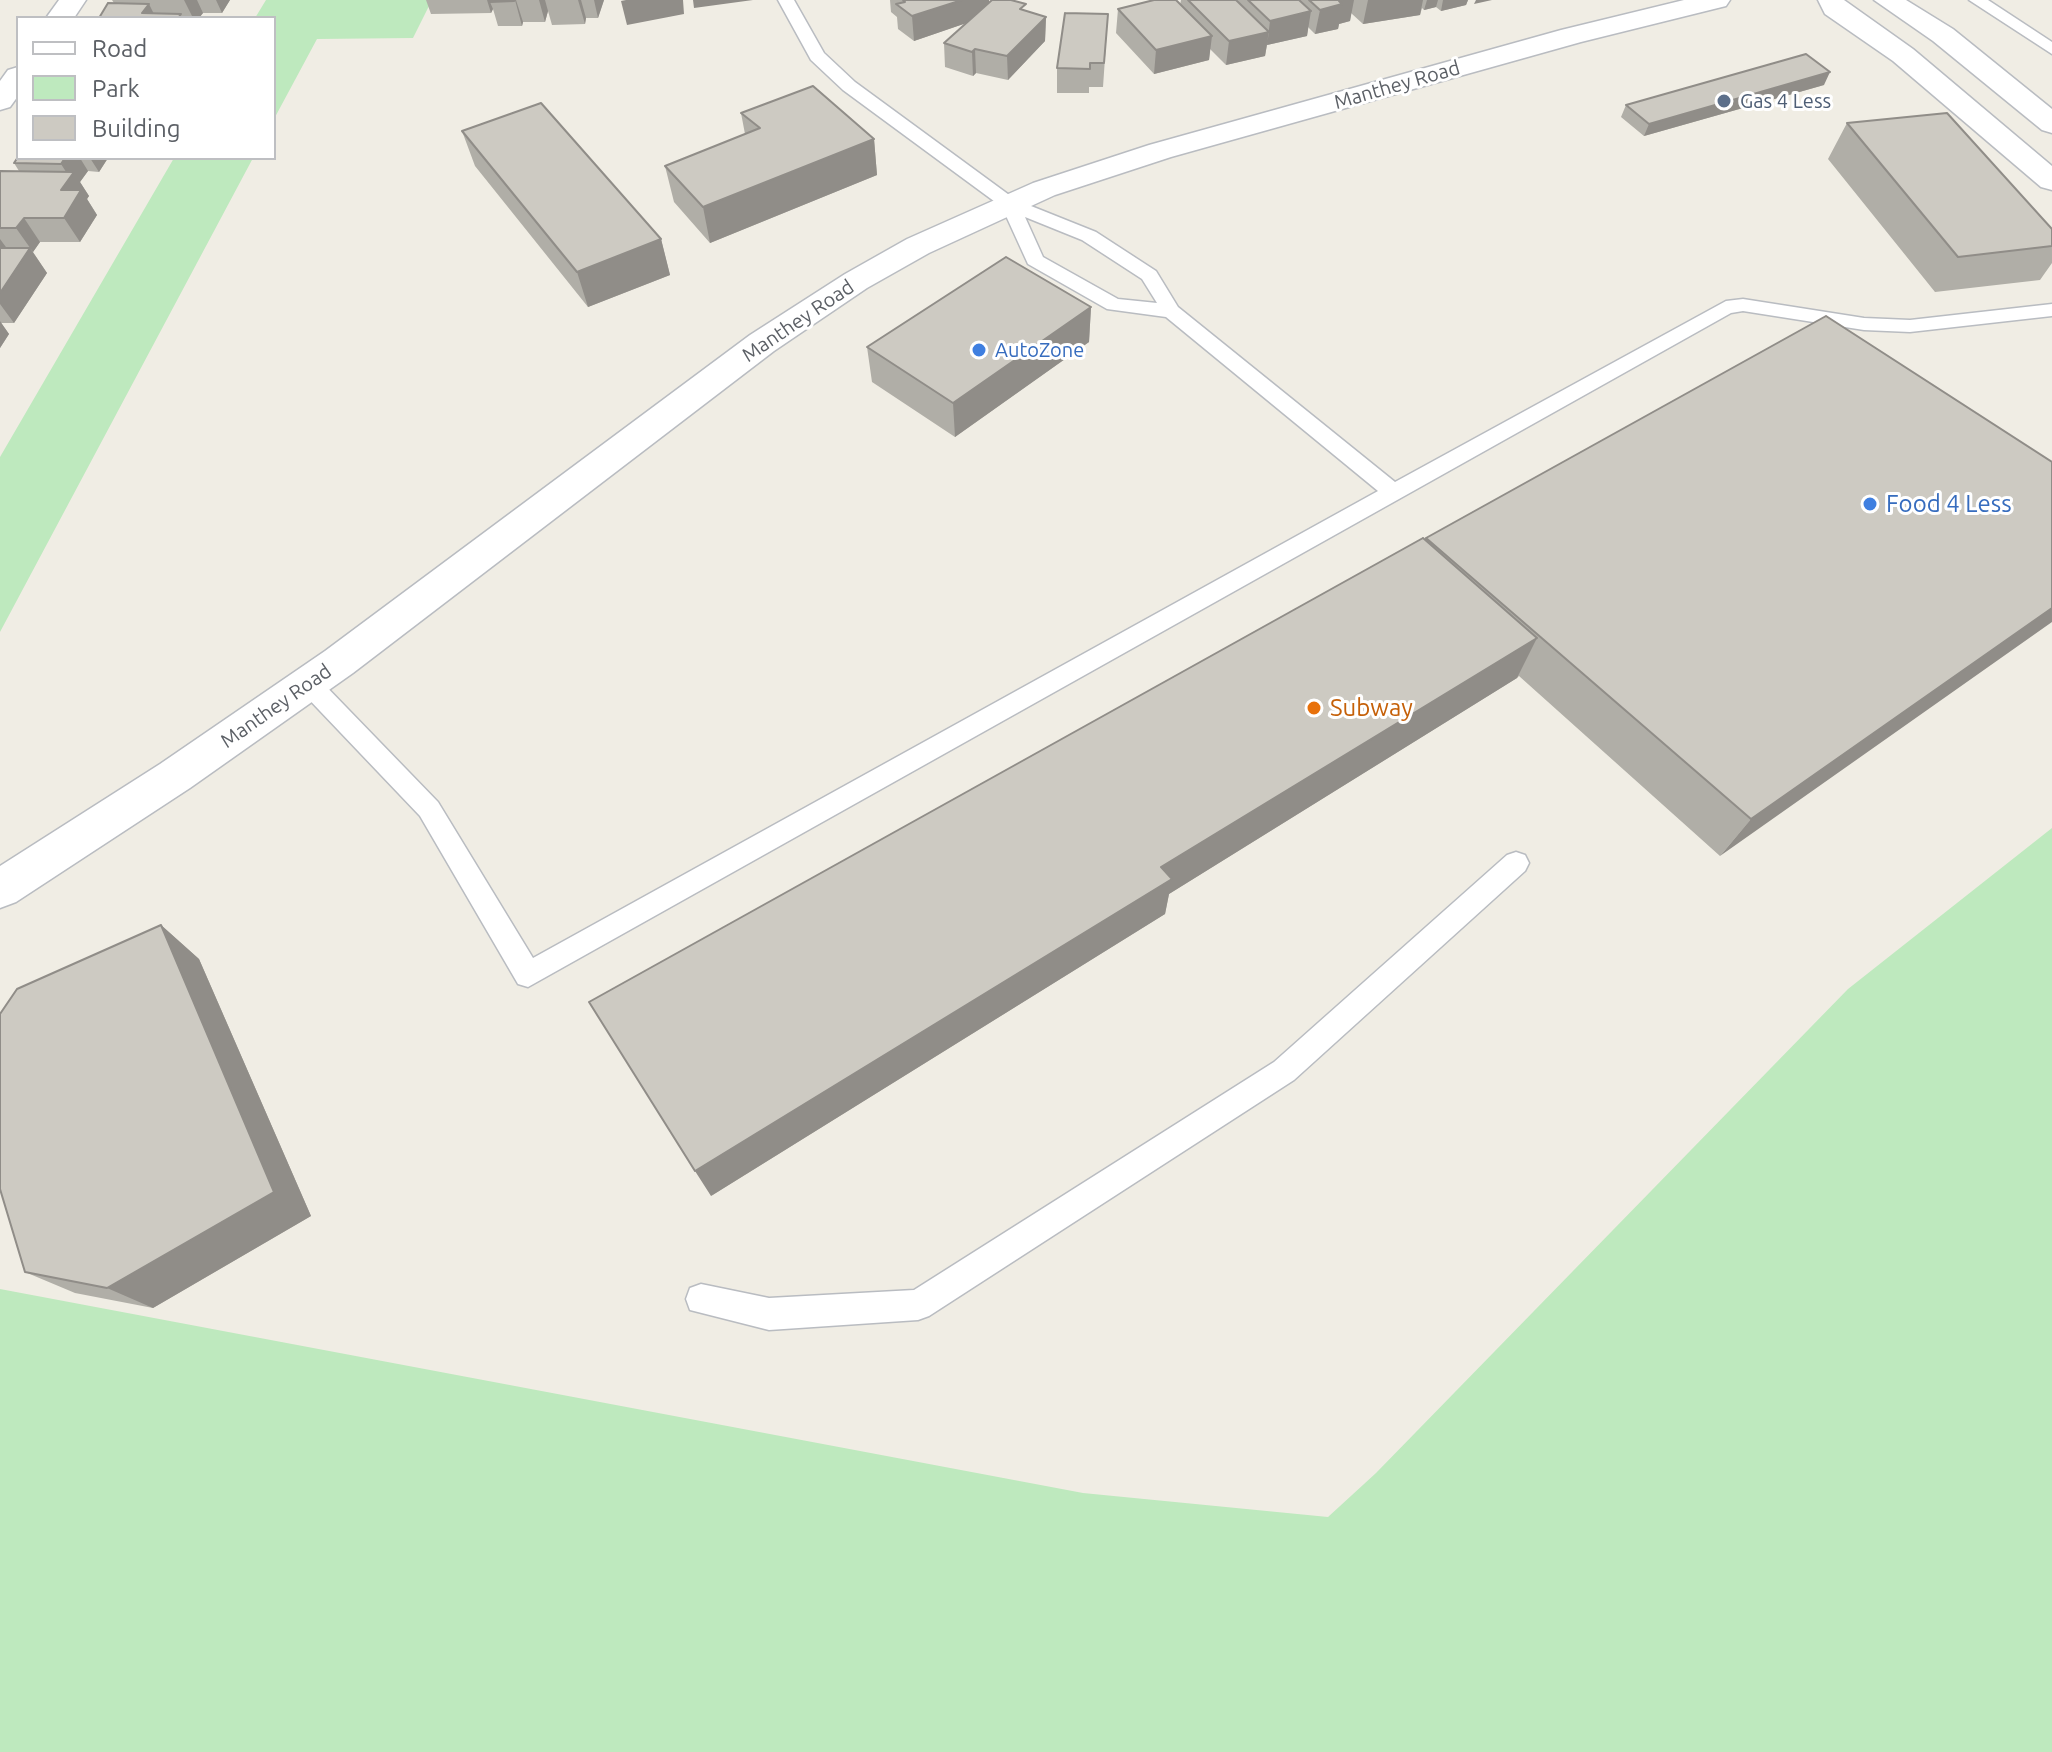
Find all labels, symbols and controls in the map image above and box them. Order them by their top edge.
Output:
legend [16,16,276,160]
text: Road [92,35,147,62]
street label: Manthey Road [1331,56,1463,114]
text: Park [92,75,140,102]
place label: Gas 4 Less [1740,89,1831,113]
marker: Gas 4 Less [1715,92,1733,110]
text: Building [92,115,180,142]
street label: Manthey Road [738,275,858,367]
place label: AutoZone [995,338,1084,362]
marker: AutoZone [970,341,988,359]
place label: Food 4 Less [1886,490,2012,518]
marker: Food 4 Less [1861,495,1879,513]
street label: Manthey Road [216,659,336,753]
place label: Subway [1330,694,1413,722]
marker: Subway [1305,699,1323,717]

